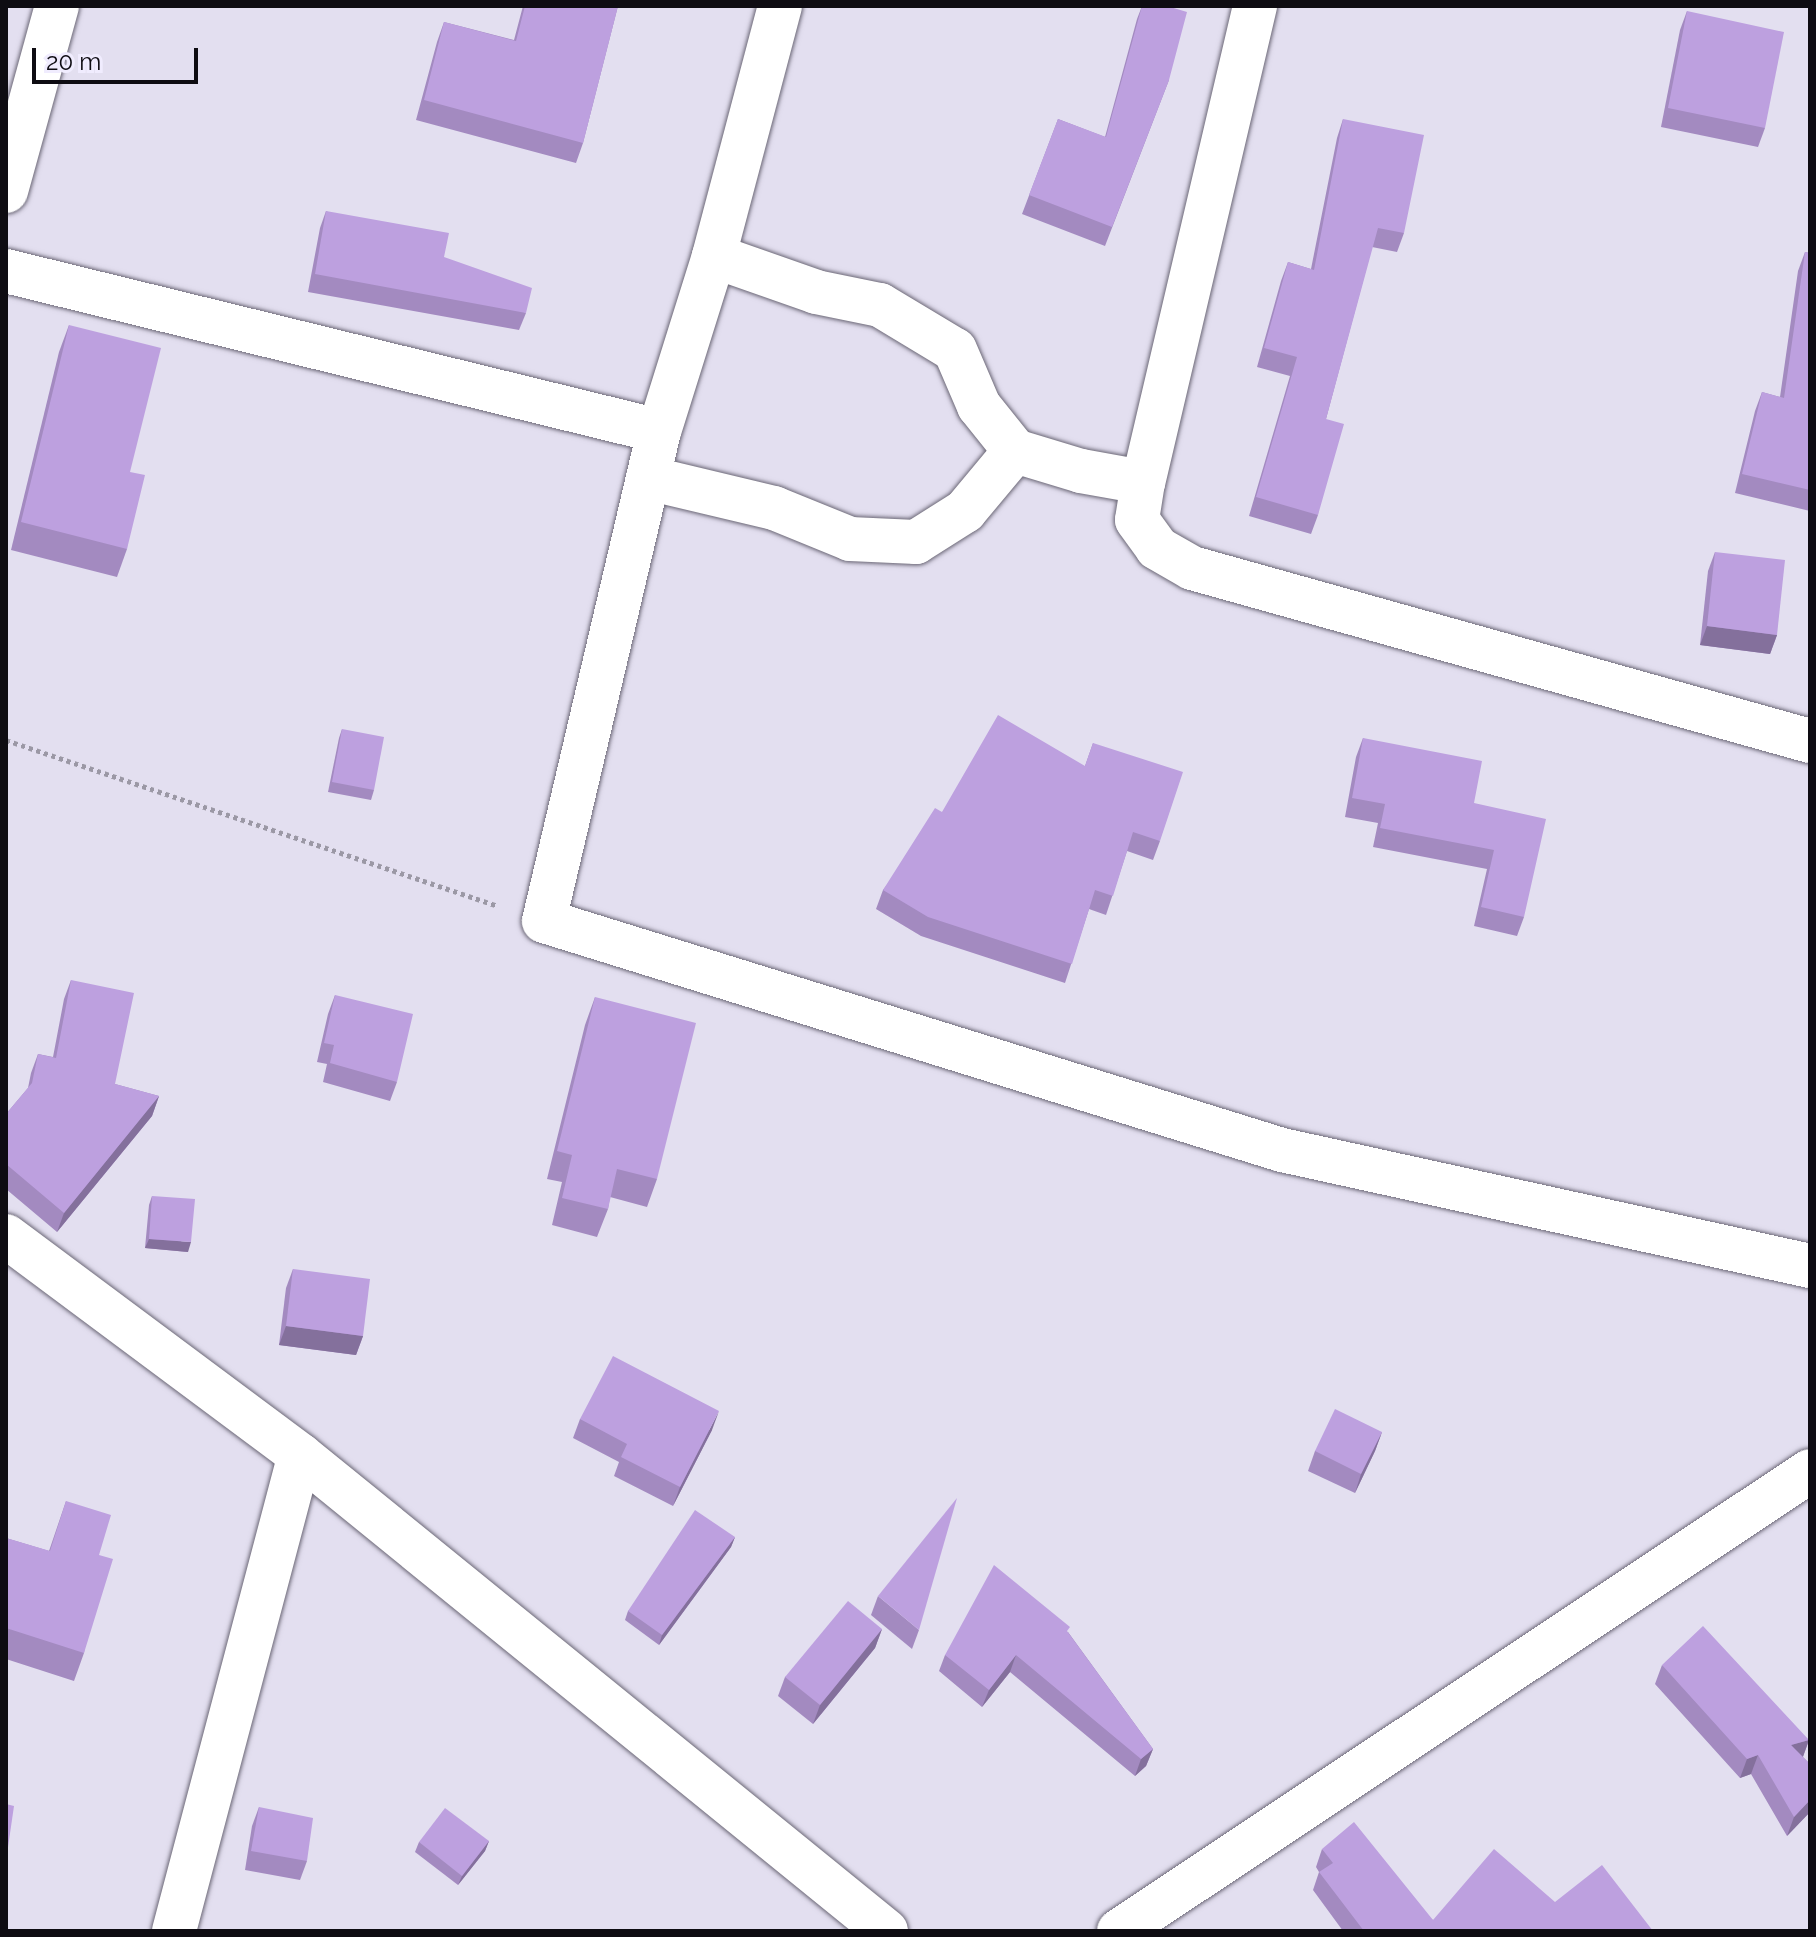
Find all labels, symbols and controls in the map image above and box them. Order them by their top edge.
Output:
scale bar [36,32,202,82]
text: 20 m [46,47,101,76]

